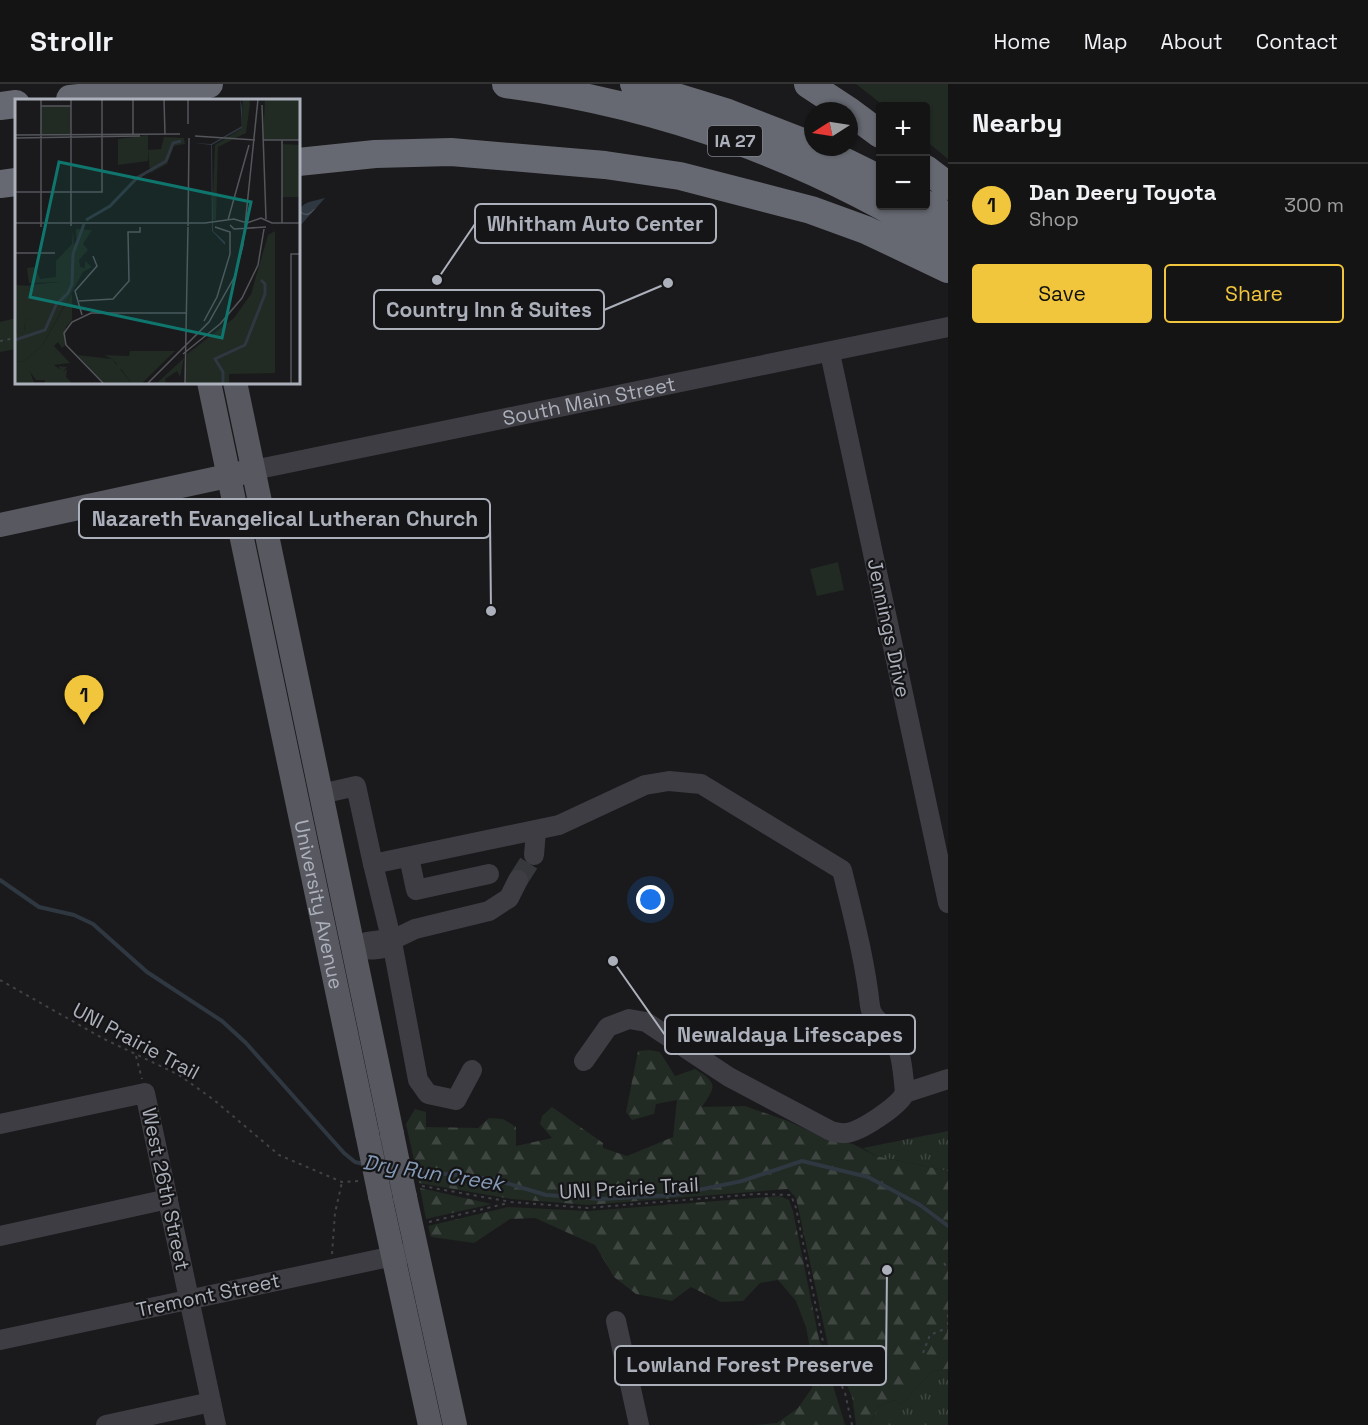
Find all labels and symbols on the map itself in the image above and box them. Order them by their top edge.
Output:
inset map [15,99,300,384]
north arrow [804,102,858,156]
road number: IA 27 [708,126,762,156]
callout: Whitham Auto Center [475,204,716,243]
text: Whitham Auto Center [487,210,703,237]
callout: Country Inn & Suites [374,290,604,329]
text: Country Inn & Suites [386,296,592,323]
street label: South Main Street [500,371,678,431]
callout: Nazareth Evangelical Lutheran Church [79,499,490,538]
text: Nazareth Evangelical Lutheran Church [92,505,478,532]
street label: Jennings Drive [862,556,916,700]
pin: 1 [64,676,104,725]
street label: University Avenue [288,817,349,992]
your location [636,885,665,914]
street label: UNI Prairie Trail [68,997,204,1085]
callout: Newaldaya Lifescapes [665,1015,915,1054]
text: Newaldaya Lifescapes [677,1021,903,1048]
street label: West 26th Street [136,1105,196,1273]
water label: Dry Run Creek [361,1148,508,1197]
street label: UNI Prairie Trail [558,1171,700,1205]
street label: Tremont Street [134,1267,282,1323]
callout: Lowland Forest Preserve [615,1346,886,1385]
text: Lowland Forest Preserve [626,1351,874,1378]

